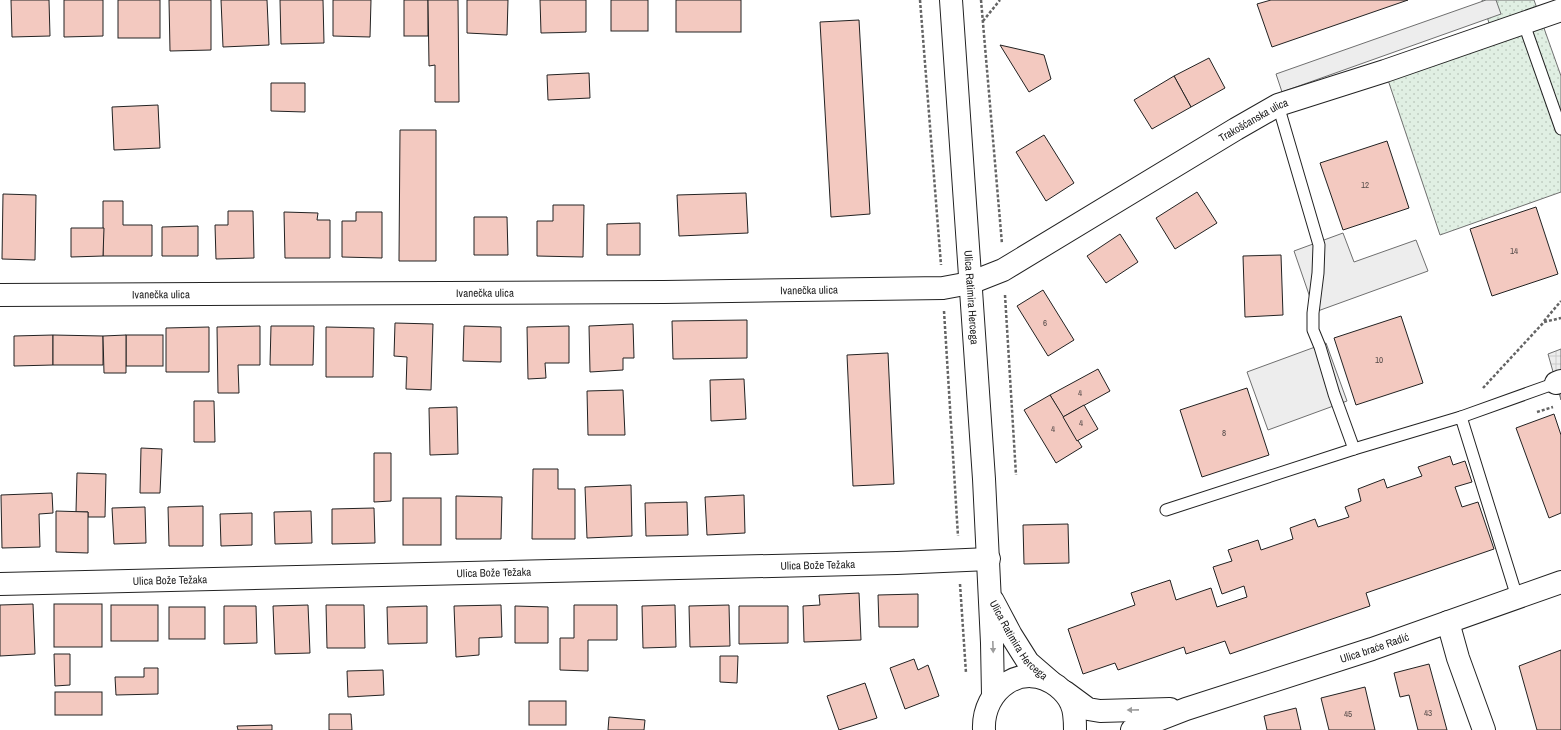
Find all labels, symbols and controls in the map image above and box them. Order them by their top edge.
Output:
street label: Trakošćanska ulica [1216,95,1290,145]
house number: 12 [1361,179,1369,191]
house number: 14 [1510,245,1518,257]
street label: Ulica Ratimira Hercega [961,250,982,345]
street label: Ivanečka ulica [780,283,838,297]
street label: Ivanečka ulica [456,286,514,300]
street label: Ivanečka ulica [132,287,190,301]
house number: 6 [1043,317,1047,329]
house number: 10 [1375,354,1383,366]
house number: 4 [1078,387,1082,399]
house number: 4 [1079,417,1083,429]
house number: 4 [1051,423,1055,435]
house number: 8 [1222,427,1226,439]
street label: Ulica Bože Težaka [780,557,855,573]
street label: Ulica Bože Težaka [456,565,531,580]
street label: Ulica Bože Težaka [132,572,207,588]
street label: Ulica Ratimira Hercega [987,598,1051,683]
street label: Ulica braće Radić [1338,629,1411,666]
one-way arrow [989,641,996,653]
one-way arrow [1126,707,1139,713]
house number: 43 [1424,707,1432,719]
house number: 45 [1344,708,1352,720]

